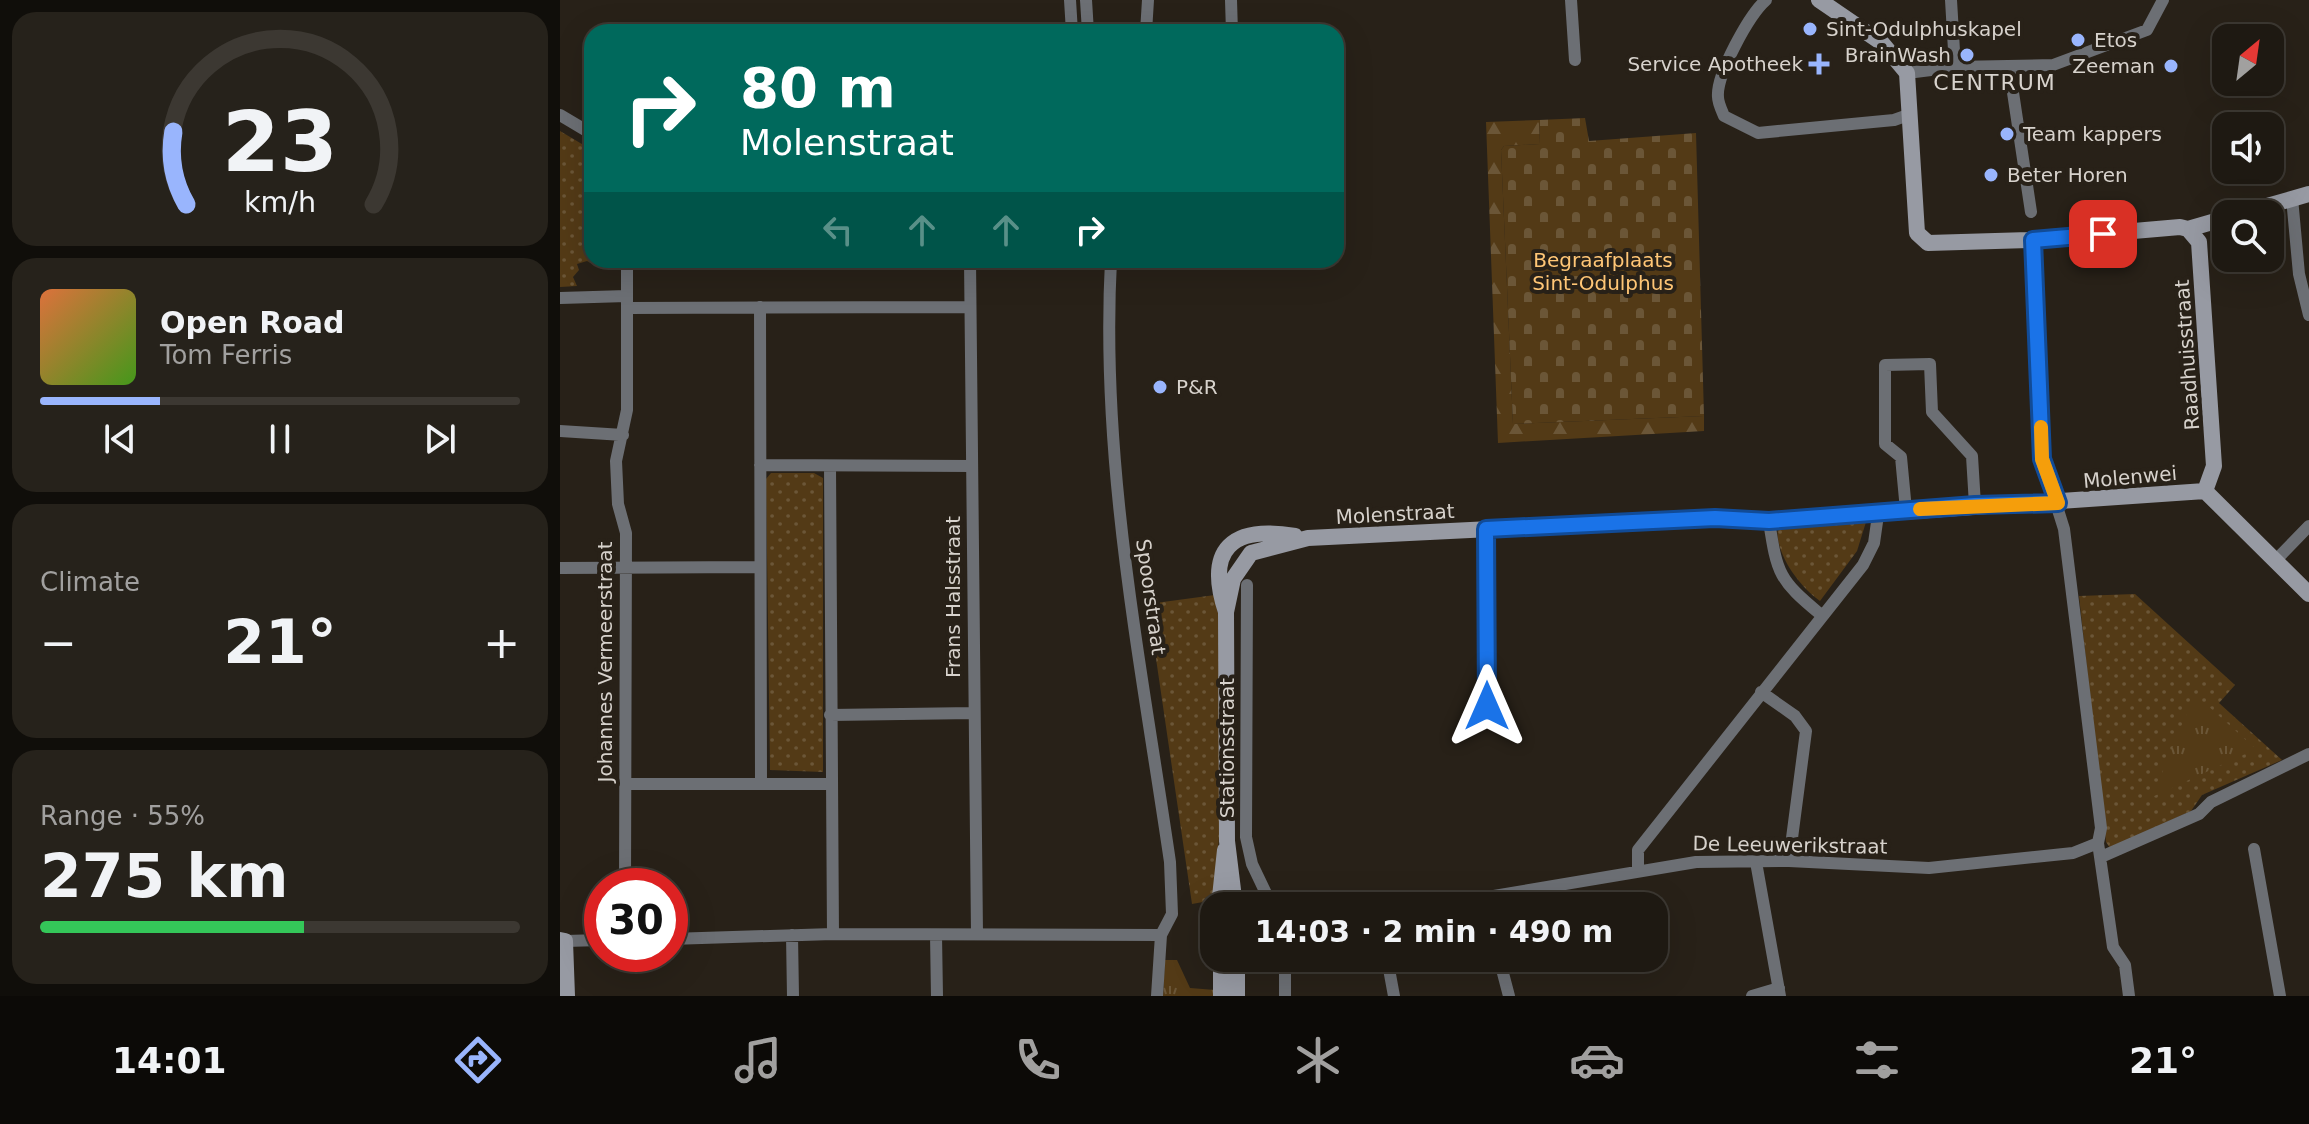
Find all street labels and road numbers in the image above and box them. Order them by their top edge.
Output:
street label: Raadhuisstraat [2170,279,2204,431]
street label: Molenwei [2082,461,2178,493]
street label: Molenstraat [1335,499,1455,529]
street label: Frans Halsstraat [941,516,965,678]
street label: Spoorstraat [1131,537,1171,657]
street label: Johannes Vermeerstraat [593,541,617,784]
street label: Stationsstraat [1215,678,1239,818]
street label: De Leeuwerikstraat [1692,831,1888,859]

